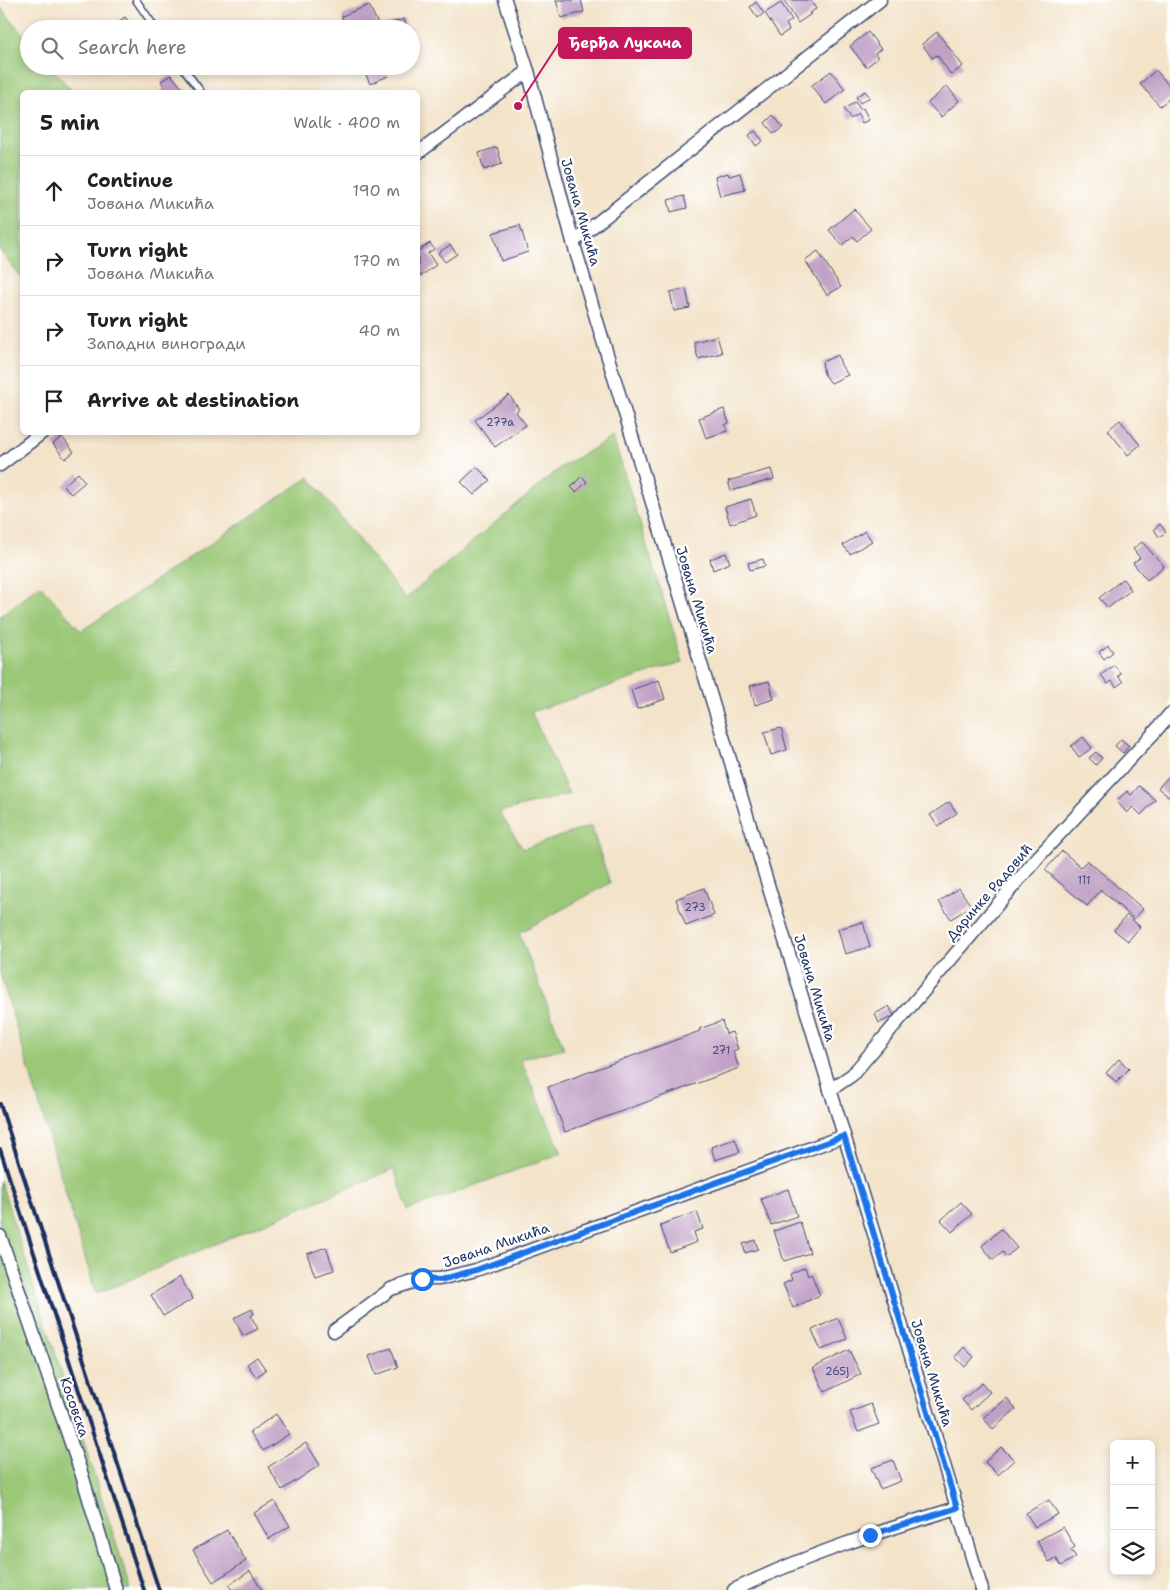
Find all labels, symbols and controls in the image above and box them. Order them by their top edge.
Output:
search box [20,20,420,75]
callout: Ђерђа Лукача [559,28,691,58]
text: Ђерђа Лукача [569,33,682,53]
icon: search [38,34,66,62]
text: Search here [78,35,187,60]
text: 5 min [40,109,100,137]
text: Walk · 400 m [293,112,400,133]
street label: Јована Микића [557,156,605,268]
text: Continue [87,168,173,193]
icon: ahead [40,177,68,205]
text: 190 m [353,180,400,201]
text: Јована Микића [87,193,214,214]
text: Turn right [87,238,188,263]
icon: right [40,247,68,275]
text: 170 m [353,250,400,271]
text: Јована Микића [87,263,214,284]
text: Turn right [87,308,188,333]
icon: right [40,317,68,345]
text: 40 m [358,320,400,341]
text: Западни виногради [87,333,246,354]
icon: arrive [40,387,68,415]
text: Arrive at destination [87,388,299,413]
house number: 277a [486,415,514,430]
street label: Јована Микића [672,544,722,656]
street label: Даринке Радовић [942,840,1036,944]
house number: 111 [1077,873,1091,888]
house number: 273 [684,900,706,915]
street label: Јована Микића [790,932,840,1044]
house number: 271 [712,1043,730,1058]
street label: Јована Микића [441,1218,552,1272]
route start [411,1268,434,1291]
street label: Јована Микића [907,1317,957,1429]
house number: 265j [825,1364,849,1379]
street label: Косовска [56,1375,94,1440]
map controls [1110,1440,1155,1575]
button: + [1110,1440,1155,1485]
button: − [1110,1485,1155,1530]
route end [859,1524,882,1547]
button: layers [1110,1530,1155,1575]

